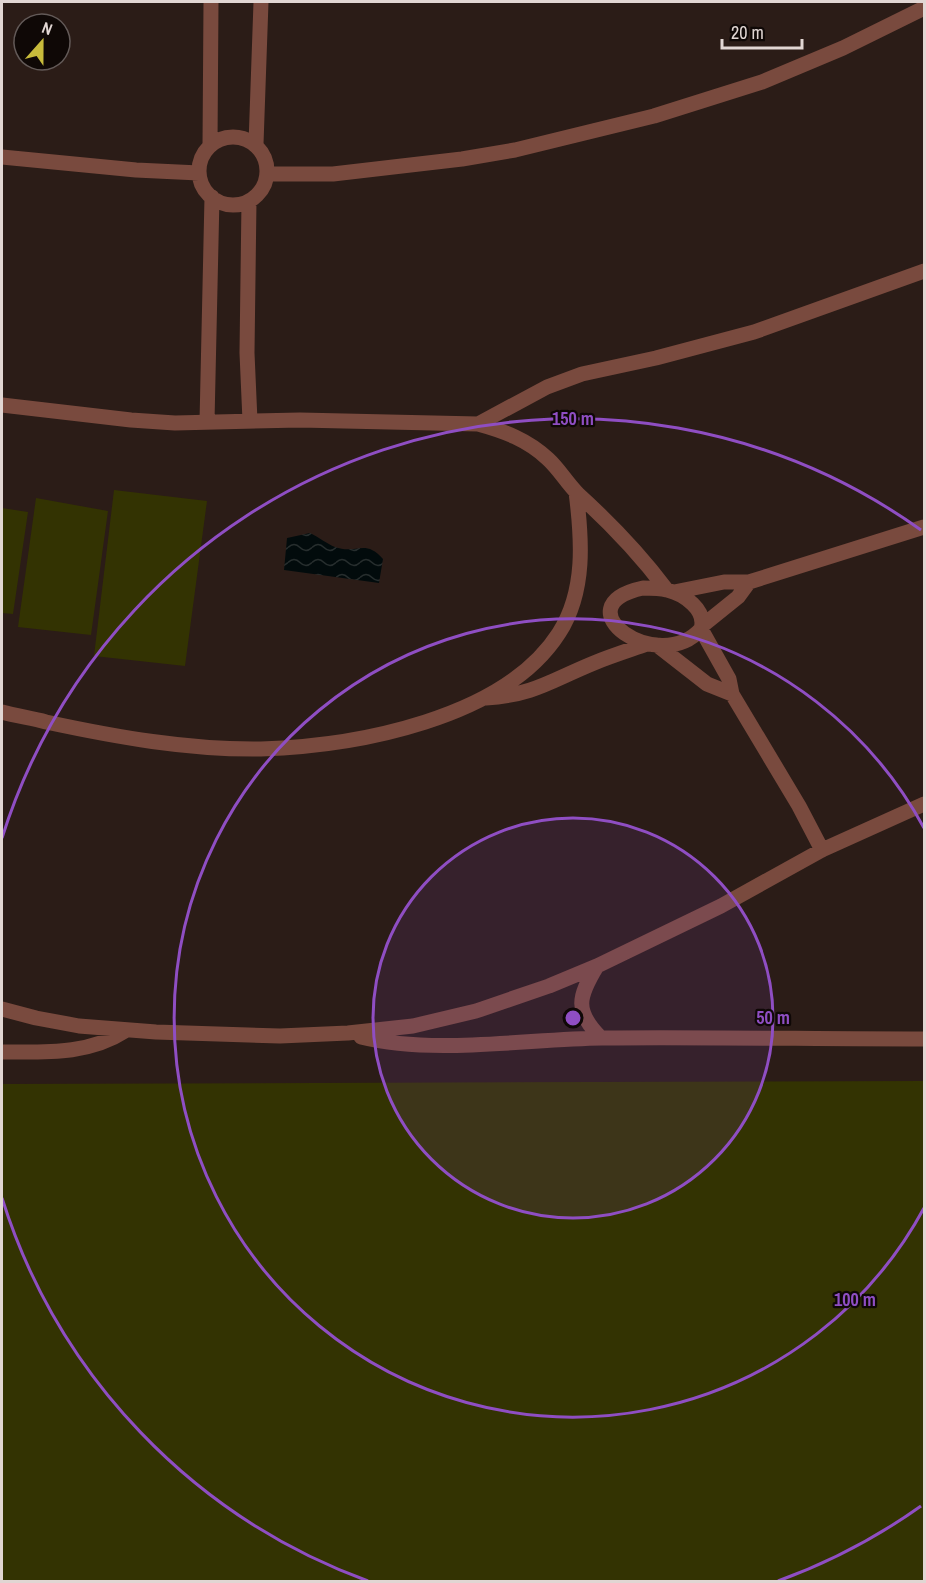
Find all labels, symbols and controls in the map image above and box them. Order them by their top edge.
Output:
north arrow [12,12,72,72]
scale bar [722,12,802,50]
text: N [39,16,56,40]
text: 20 m [731,20,764,45]
text: 150 m [552,406,594,431]
text: 50 m [756,1005,790,1030]
centre of rings [563,1008,583,1028]
text: 100 m [834,1287,876,1312]

